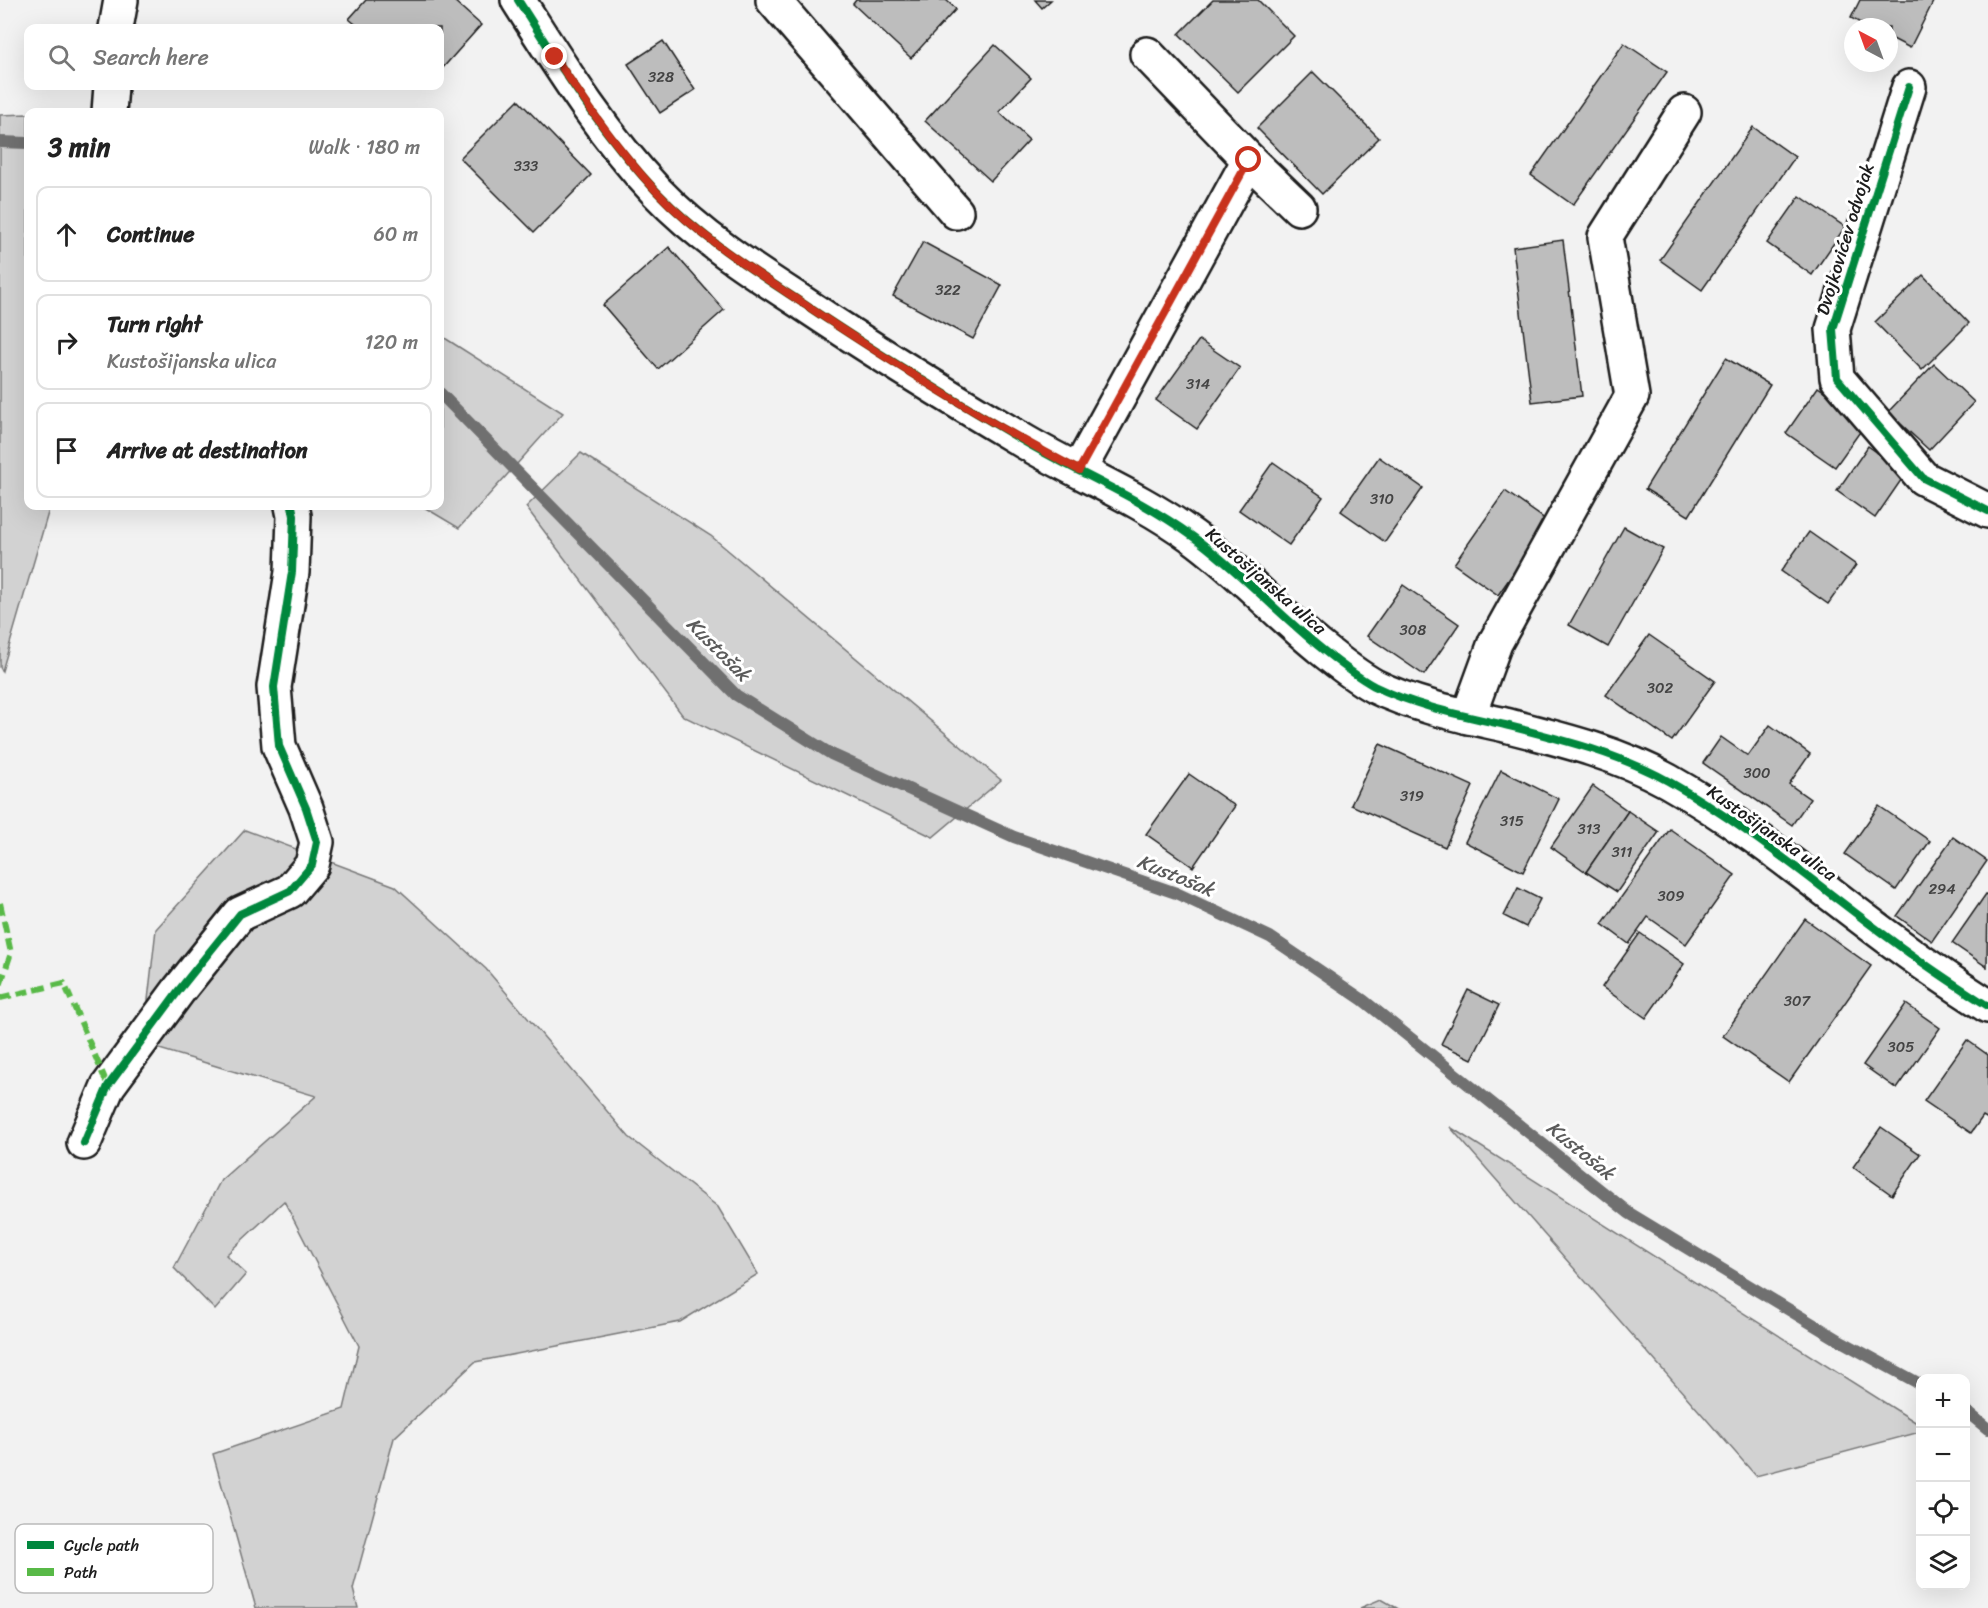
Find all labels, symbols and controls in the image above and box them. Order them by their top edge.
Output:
north arrow [1844,18,1898,72]
search box [24,24,444,90]
text: Search here [93,38,209,77]
icon: search [45,41,78,74]
route end [541,43,567,69]
house number: 328 [648,64,674,90]
text: 3 min [48,124,110,170]
text: Walk · 180 m [309,130,420,165]
route start [1235,146,1261,172]
house number: 333 [514,153,538,179]
street label: Dvojkovićev odvojak [1807,159,1883,319]
text: Continue [107,215,195,254]
text: 60 m [373,217,418,252]
icon: ahead [50,218,83,251]
house number: 322 [935,277,961,303]
text: Turn right [107,305,202,344]
text: 120 m [365,325,418,360]
icon: right [50,326,83,359]
text: Kustošijanska ulica [107,344,276,379]
house number: 314 [1186,371,1210,397]
text: Arrive at destination [107,431,308,470]
icon: arrive [50,434,83,467]
house number: 310 [1370,486,1394,512]
street label: Kustošijanska ulica [1198,519,1335,644]
water label: Kustošak [678,608,761,691]
house number: 308 [1400,617,1426,643]
house number: 302 [1647,675,1674,701]
house number: 300 [1743,760,1771,786]
street label: Kustošijanska ulica [1700,776,1844,890]
house number: 319 [1400,783,1424,809]
house number: 315 [1500,808,1524,834]
house number: 313 [1578,816,1600,842]
house number: 311 [1611,839,1633,865]
water label: Kustošak [1132,844,1221,907]
house number: 294 [1928,876,1956,902]
house number: 309 [1658,883,1684,909]
house number: 307 [1784,988,1812,1014]
house number: 305 [1888,1034,1914,1060]
water label: Kustošak [1538,1111,1624,1190]
map controls [1916,1374,1970,1590]
button: + [1916,1374,1970,1428]
button: − [1916,1428,1970,1482]
button: locate [1916,1482,1970,1536]
legend [15,1524,213,1593]
text: Cycle path [64,1531,139,1560]
button: layers [1916,1536,1970,1590]
text: Path [64,1558,97,1587]

